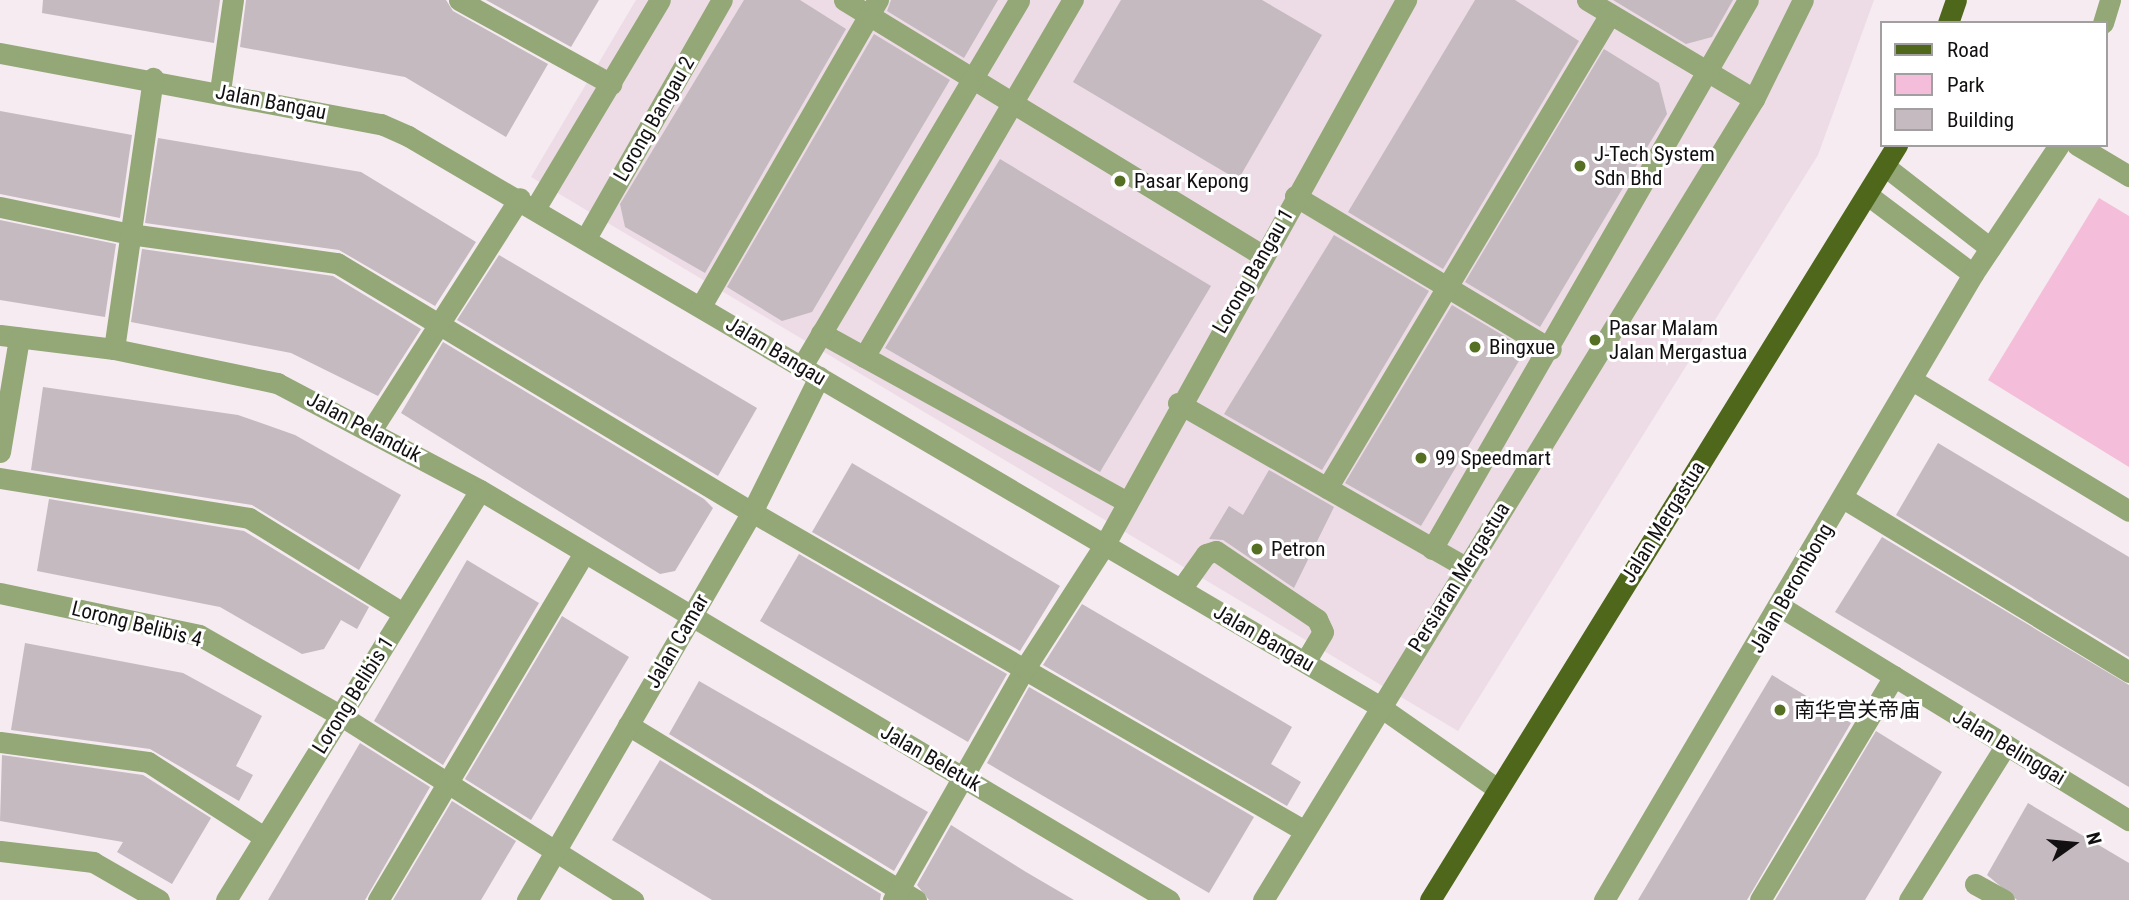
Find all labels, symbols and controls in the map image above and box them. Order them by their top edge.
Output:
legend [1881,21,2108,147]
text: Road [1947,38,1989,62]
street label: Lorong Bangau 2 [608,52,700,186]
text: Park [1947,73,1984,97]
street label: Jalan Bangau [213,79,329,125]
text: Building [1947,108,2014,132]
place label: J-Tech System Sdn Bhd [1594,141,1715,191]
marker: J-Tech System Sdn Bhd [1572,158,1588,174]
place label: Pasar Kepong [1134,168,1249,194]
marker: Pasar Kepong [1112,173,1128,189]
street label: Lorong Bangau 1 [1207,204,1299,338]
street label: Jalan Bangau [721,311,831,391]
place label: Pasar Malam Jalan Mergastua [1609,315,1747,365]
marker: Pasar Malam Jalan Mergastua [1587,332,1603,348]
place label: Bingxue [1489,334,1555,360]
marker: Bingxue [1467,339,1483,355]
street label: Jalan Pelanduk [302,386,426,468]
place label: 99 Speedmart [1435,445,1551,471]
marker: 99 Speedmart [1413,450,1429,466]
street label: Jalan Mergastua [1616,457,1710,587]
street label: Persiaran Mergastua [1403,498,1515,656]
street label: Jalan Berombong [1744,519,1838,657]
place label: Petron [1271,536,1325,562]
marker: Petron [1249,541,1265,557]
street label: Jalan Camar [640,590,714,692]
street label: Lorong Belibis 4 [69,596,205,652]
street label: Jalan Bangau [1209,599,1319,677]
street label: Lorong Belibis 1 [307,632,399,758]
place label: 南华宫关帝庙 [1794,697,1920,723]
marker: 南华宫关帝庙 [1772,702,1788,718]
street label: Jalan Belinggai [1948,704,2070,790]
street label: Jalan Beletuk [876,719,986,797]
north arrow [2038,809,2108,879]
text: N [2081,830,2106,847]

